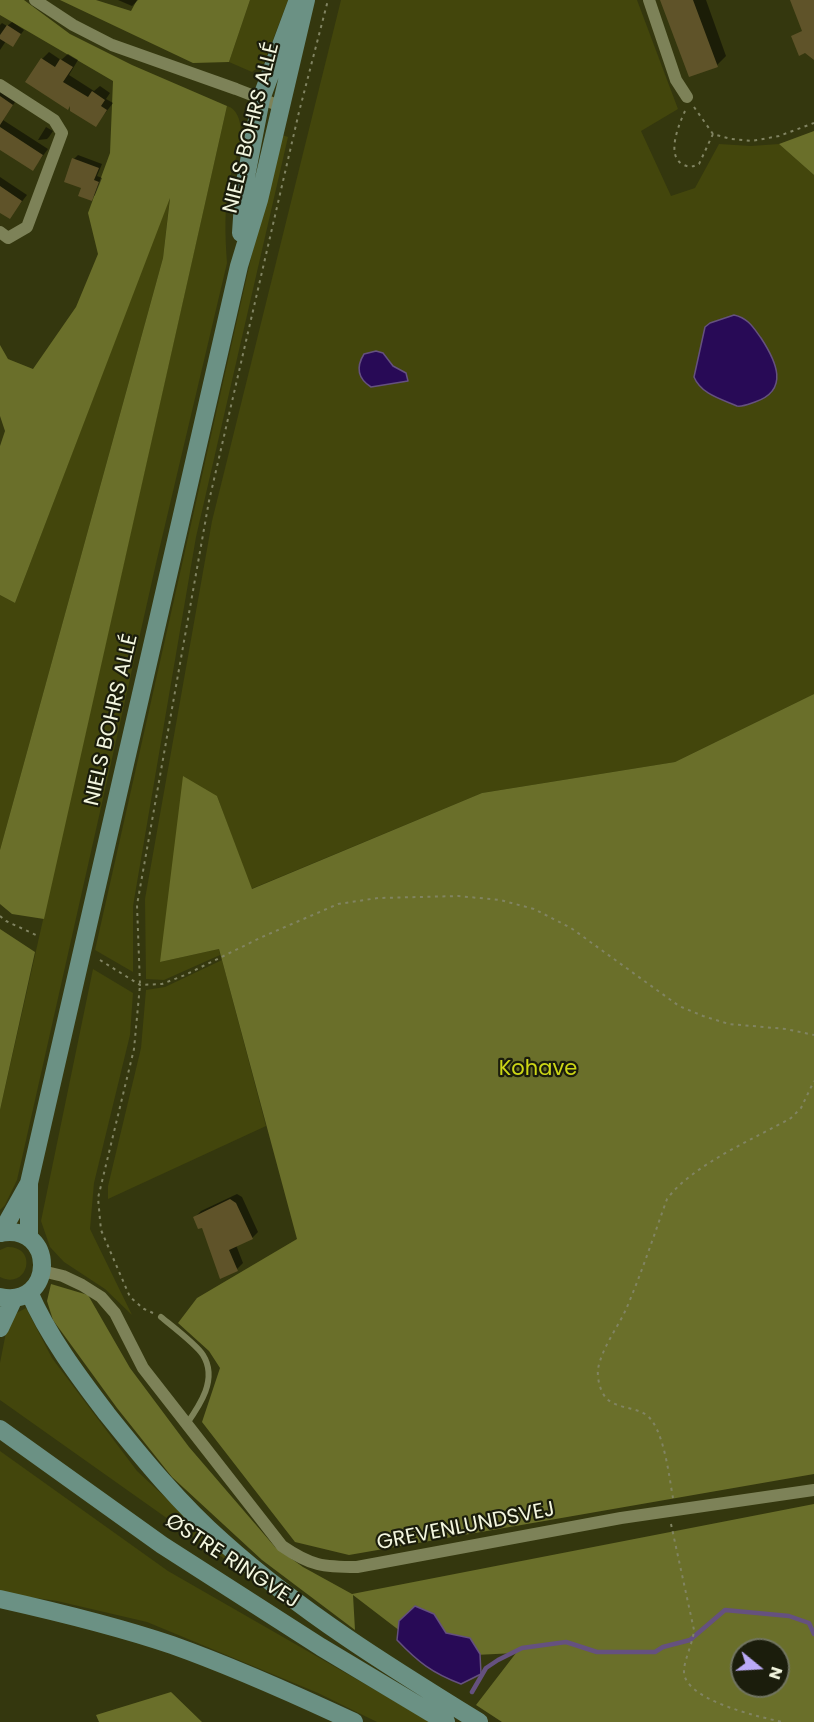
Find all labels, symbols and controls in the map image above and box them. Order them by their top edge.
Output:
street label: NIELS BOHRS ALLÉ [219,40,285,216]
street label: NIELS BOHRS ALLÉ [80,632,144,808]
park label: Kohave [499,1057,577,1083]
street label: GREVENLUNDSVEJ [375,1497,557,1557]
street label: ØSTRE RINGVEJ [160,1509,304,1615]
north arrow [730,1638,790,1698]
text: N [763,1664,788,1682]

